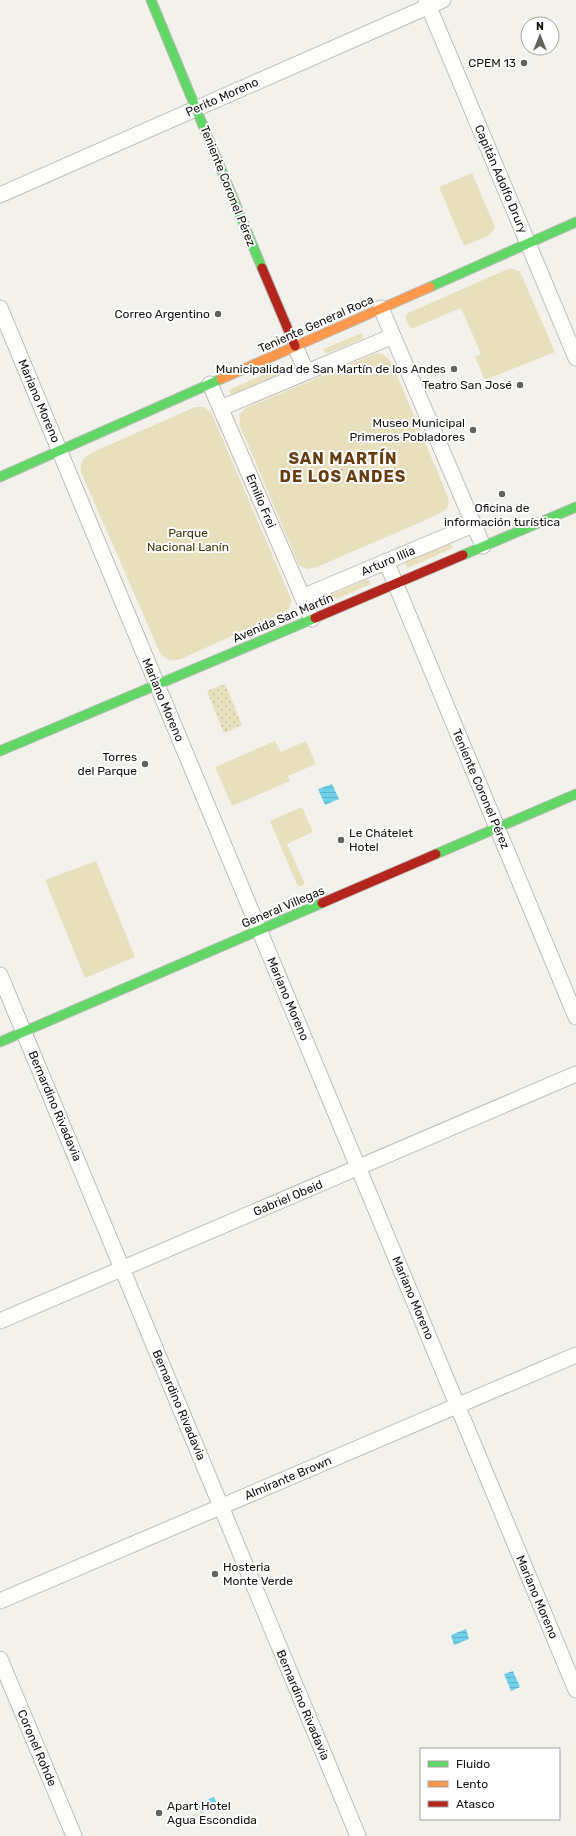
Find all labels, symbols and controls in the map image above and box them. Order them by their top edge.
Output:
north arrow [520,16,560,56]
text: N [536,20,544,33]
place label: CPEM 13 [468,56,516,70]
marker: CPEM 13 [519,58,529,68]
street label: Perito Moreno [183,75,261,119]
street label: Capitán Adolfo Drury [472,123,530,236]
street label: Teniente Coronel Pérez [197,124,259,248]
street label: Teniente General Roca [256,292,376,356]
place label: Correo Argentino [115,307,210,321]
marker: Correo Argentino [213,309,223,319]
street label: Mariano Moreno [15,357,63,445]
place label: Municipalidad de San Martín de los Andes [216,362,446,376]
marker: Municipalidad de San Martín de los Andes [449,364,459,374]
place label: Teatro San José [422,378,512,392]
marker: Teatro San José [515,380,525,390]
place label: Museo Municipal Primeros Pobladores [350,416,465,444]
marker: Museo Municipal Primeros Pobladores [468,425,478,435]
district label: SAN MARTÍN DE LOS ANDES [280,448,406,486]
street label: Emilio Frei [243,472,279,530]
marker: Oficina de información turística [497,489,507,499]
place label: Oficina de información turística [444,501,560,529]
park label: Parque Nacional Lanín [147,526,229,554]
street label: Arturo Illia [359,543,417,579]
street label: Avenida San Martín [231,591,335,645]
street label: Mariano Moreno [139,656,187,744]
street label: Teniente Coronel Pérez [449,727,513,851]
place label: Torres del Parque [78,750,137,778]
marker: Torres del Parque [140,759,150,769]
place label: Le Chátelet Hotel [349,826,413,854]
marker: Le Chátelet Hotel [336,835,346,845]
street label: General Villegas [239,883,327,931]
street label: Mariano Moreno [264,955,312,1043]
street label: Bernardino Rivadavia [25,1049,85,1163]
street label: Gabriel Obeid [251,1177,325,1219]
street label: Mariano Moreno [389,1254,437,1342]
street label: Bernardino Rivadavia [149,1348,209,1462]
street label: Almirante Brown [242,1453,334,1503]
street label: Mariano Moreno [513,1553,561,1641]
place label: Hosteria Monte Verde [223,1560,293,1588]
marker: Hosteria Monte Verde [210,1569,220,1579]
street label: Bernardino Rivadavia [273,1648,333,1762]
street label: Coronel Rohde [15,1708,60,1789]
legend [420,1748,560,1820]
text: Fluido [456,1757,490,1771]
text: Lento [456,1777,488,1791]
text: Atasco [456,1797,495,1811]
place label: Apart Hotel Agua Escondida [167,1799,257,1827]
marker: Apart Hotel Agua Escondida [154,1808,164,1818]

